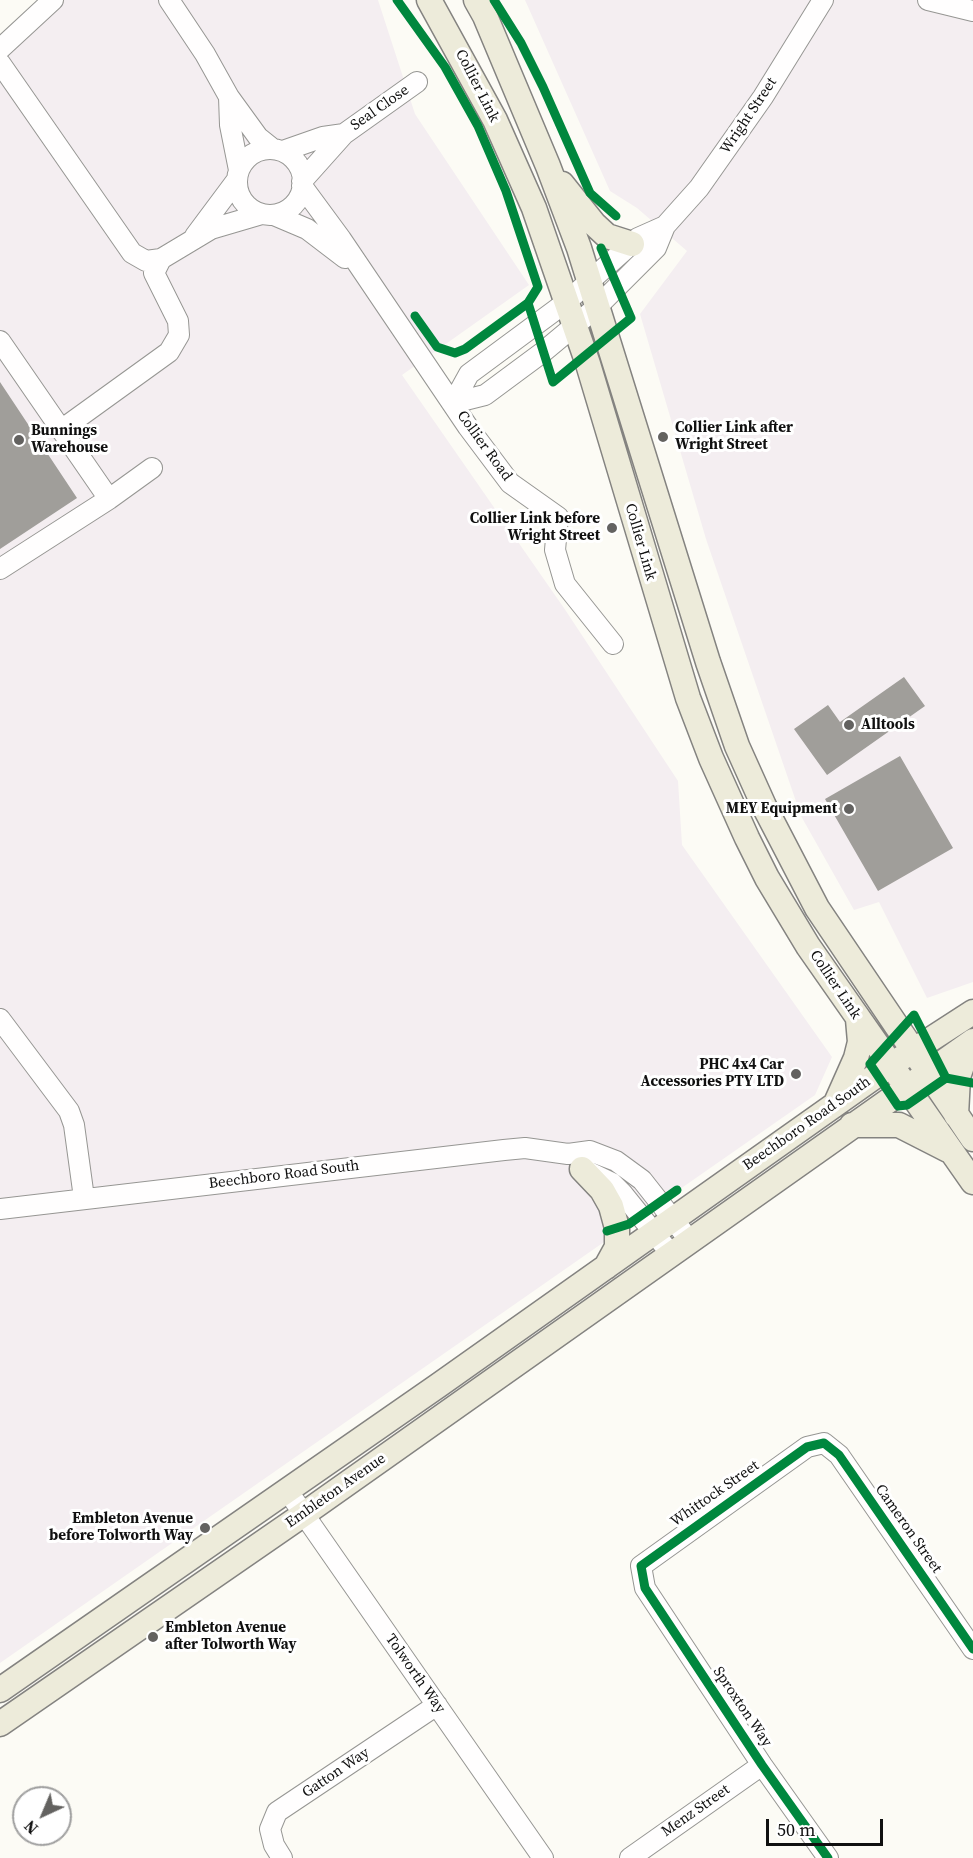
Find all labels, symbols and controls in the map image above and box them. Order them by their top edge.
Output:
street label: Collier Link [451,47,503,125]
street label: Wright Street [717,74,781,158]
street label: Seal Close [347,81,413,135]
street label: Collier Road [452,407,516,485]
place label: Collier Link after Wright Street [675,419,793,454]
place label: Bunnings Warehouse [31,422,108,457]
marker: Collier Link after Wright Street [656,430,670,444]
marker: Bunnings Warehouse [12,433,26,447]
street label: Collier Link [620,501,660,583]
place label: Collier Link before Wright Street [470,510,600,545]
marker: Collier Link before Wright Street [605,521,619,535]
place label: Alltools [861,716,915,734]
marker: Alltools [842,718,856,732]
place label: MEY Equipment [726,800,837,818]
marker: MEY Equipment [842,802,856,816]
street label: Collier Link [805,947,865,1023]
place label: PHC 4x4 Car Accessories PTY LTD [641,1056,784,1091]
marker: PHC 4x4 Car Accessories PTY LTD [789,1067,803,1081]
street label: Beechboro Road South [740,1073,874,1175]
street label: Beechboro Road South [208,1157,360,1193]
street label: Embleton Avenue [282,1450,390,1532]
street label: Whittock Street [667,1457,763,1531]
street label: Cameron Street [871,1481,945,1577]
place label: Embleton Avenue before Tolworth Way [49,1510,193,1545]
marker: Embleton Avenue before Tolworth Way [198,1521,212,1535]
place label: Embleton Avenue after Tolworth Way [165,1619,297,1654]
marker: Embleton Avenue after Tolworth Way [146,1630,160,1644]
street label: Tolworth Way [381,1631,449,1717]
street label: Sproxton Way [709,1664,775,1750]
street label: Gatton Way [299,1744,373,1802]
street label: Menz Street [658,1781,734,1841]
north arrow [12,1786,72,1846]
scale bar [769,1807,886,1845]
text: N [19,1816,43,1839]
text: 50 m [777,1817,815,1842]

